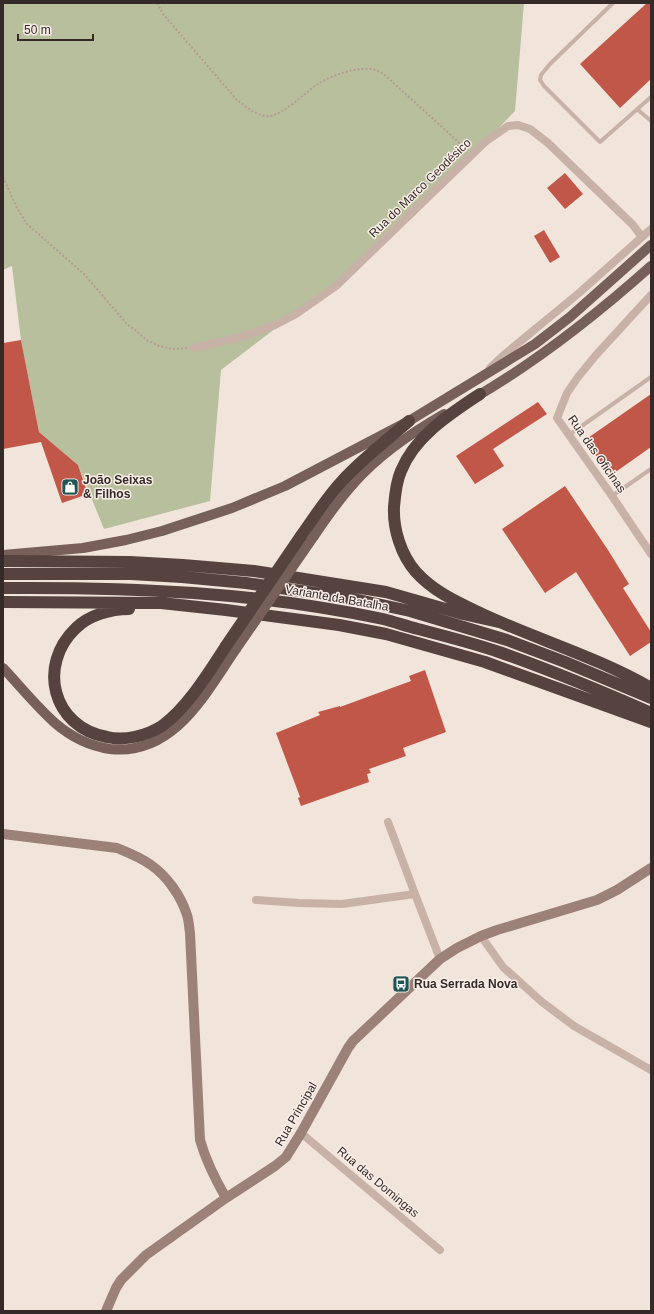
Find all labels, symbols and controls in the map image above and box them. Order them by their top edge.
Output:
scale bar [18,16,93,42]
text: 50 m [24,23,51,37]
street label: Rua do Marco Geodésico [366,135,474,240]
street label: Rua das Oficinas [565,413,629,495]
place label: João Seixas & Filhos [83,473,153,501]
shop icon: João Seixas & Filhos [60,477,80,497]
street label: Variante da Batalha [284,582,390,614]
bus stop icon: Rua Serrada Nova [391,974,411,994]
place label: Rua Serrada Nova [414,977,518,991]
street label: Rua Principal [272,1080,320,1148]
street label: Rua das Domingas [334,1144,422,1220]

